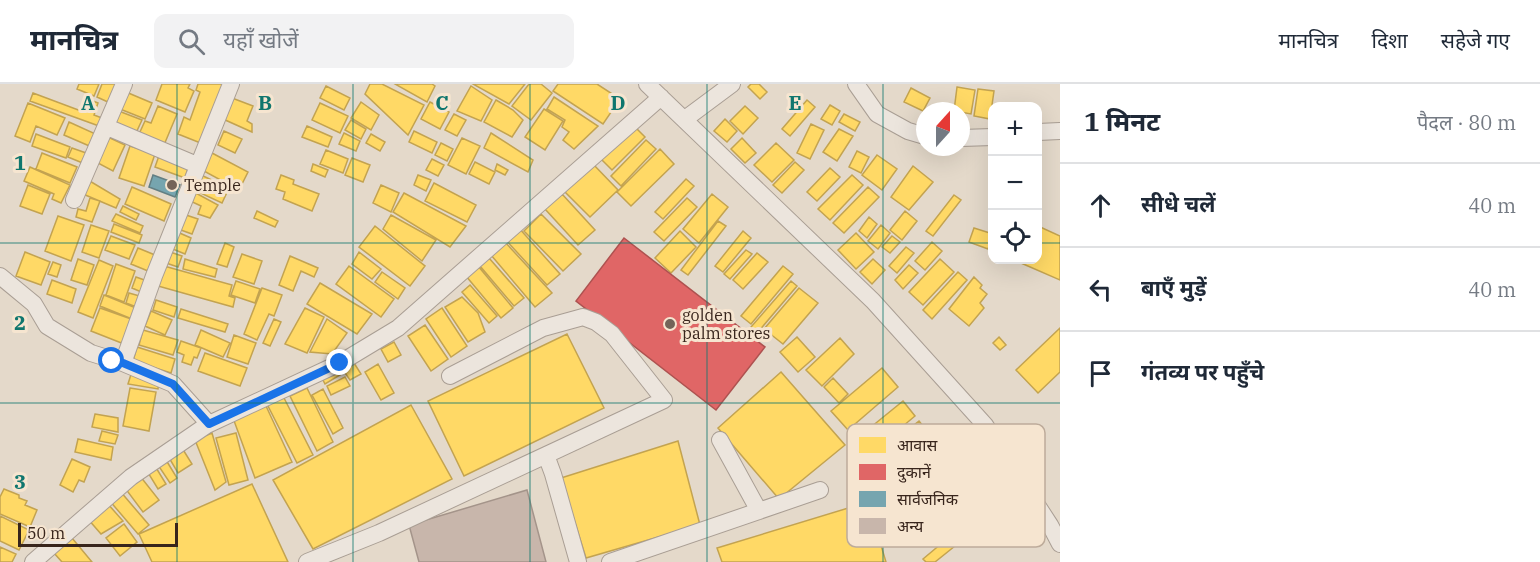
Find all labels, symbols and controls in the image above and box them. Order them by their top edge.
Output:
search box [154,14,574,68]
text: मानचित्र [30,21,118,58]
icon: search [175,25,208,58]
text: यहाँ खोजें [223,25,299,54]
text: मानचित्र [1278,26,1338,54]
text: दिशा [1371,26,1408,54]
text: सहेजे गए [1441,26,1510,54]
text: A [81,89,95,116]
text: B [258,89,272,116]
text: C [435,89,449,116]
text: D [610,89,626,116]
text: E [788,89,802,116]
north arrow [916,102,970,156]
map controls [988,102,1042,264]
button: + [988,102,1042,156]
text: 1 मिनट [1084,104,1160,138]
text: पैदल · 80 m [1417,109,1516,136]
text: 1 [14,149,26,176]
button: − [988,156,1042,210]
place label: Temple [184,175,241,195]
marker: Temple [165,178,179,192]
icon: ahead [1084,189,1117,222]
text: सीधे चलें [1141,189,1215,218]
text: 40 m [1468,192,1516,219]
button: locate [988,210,1042,264]
icon: left [1084,273,1117,306]
text: बाएँ मुड़ें [1141,273,1206,302]
text: 40 m [1468,276,1516,303]
place label: golden palm stores [682,305,770,343]
text: 2 [14,309,26,336]
marker: golden palm stores [663,317,677,331]
route start [98,347,124,373]
route end [326,349,352,375]
icon: arrive [1084,357,1117,390]
text: गंतव्य पर पहुँचे [1141,357,1264,386]
legend [847,424,1045,547]
text: आवास [897,435,938,455]
text: दुकानें [897,462,932,483]
text: 3 [14,468,26,495]
text: सार्वजनिक [897,489,959,509]
text: अन्य [897,516,924,536]
scale bar [18,520,178,548]
text: 50 m [27,523,65,543]

